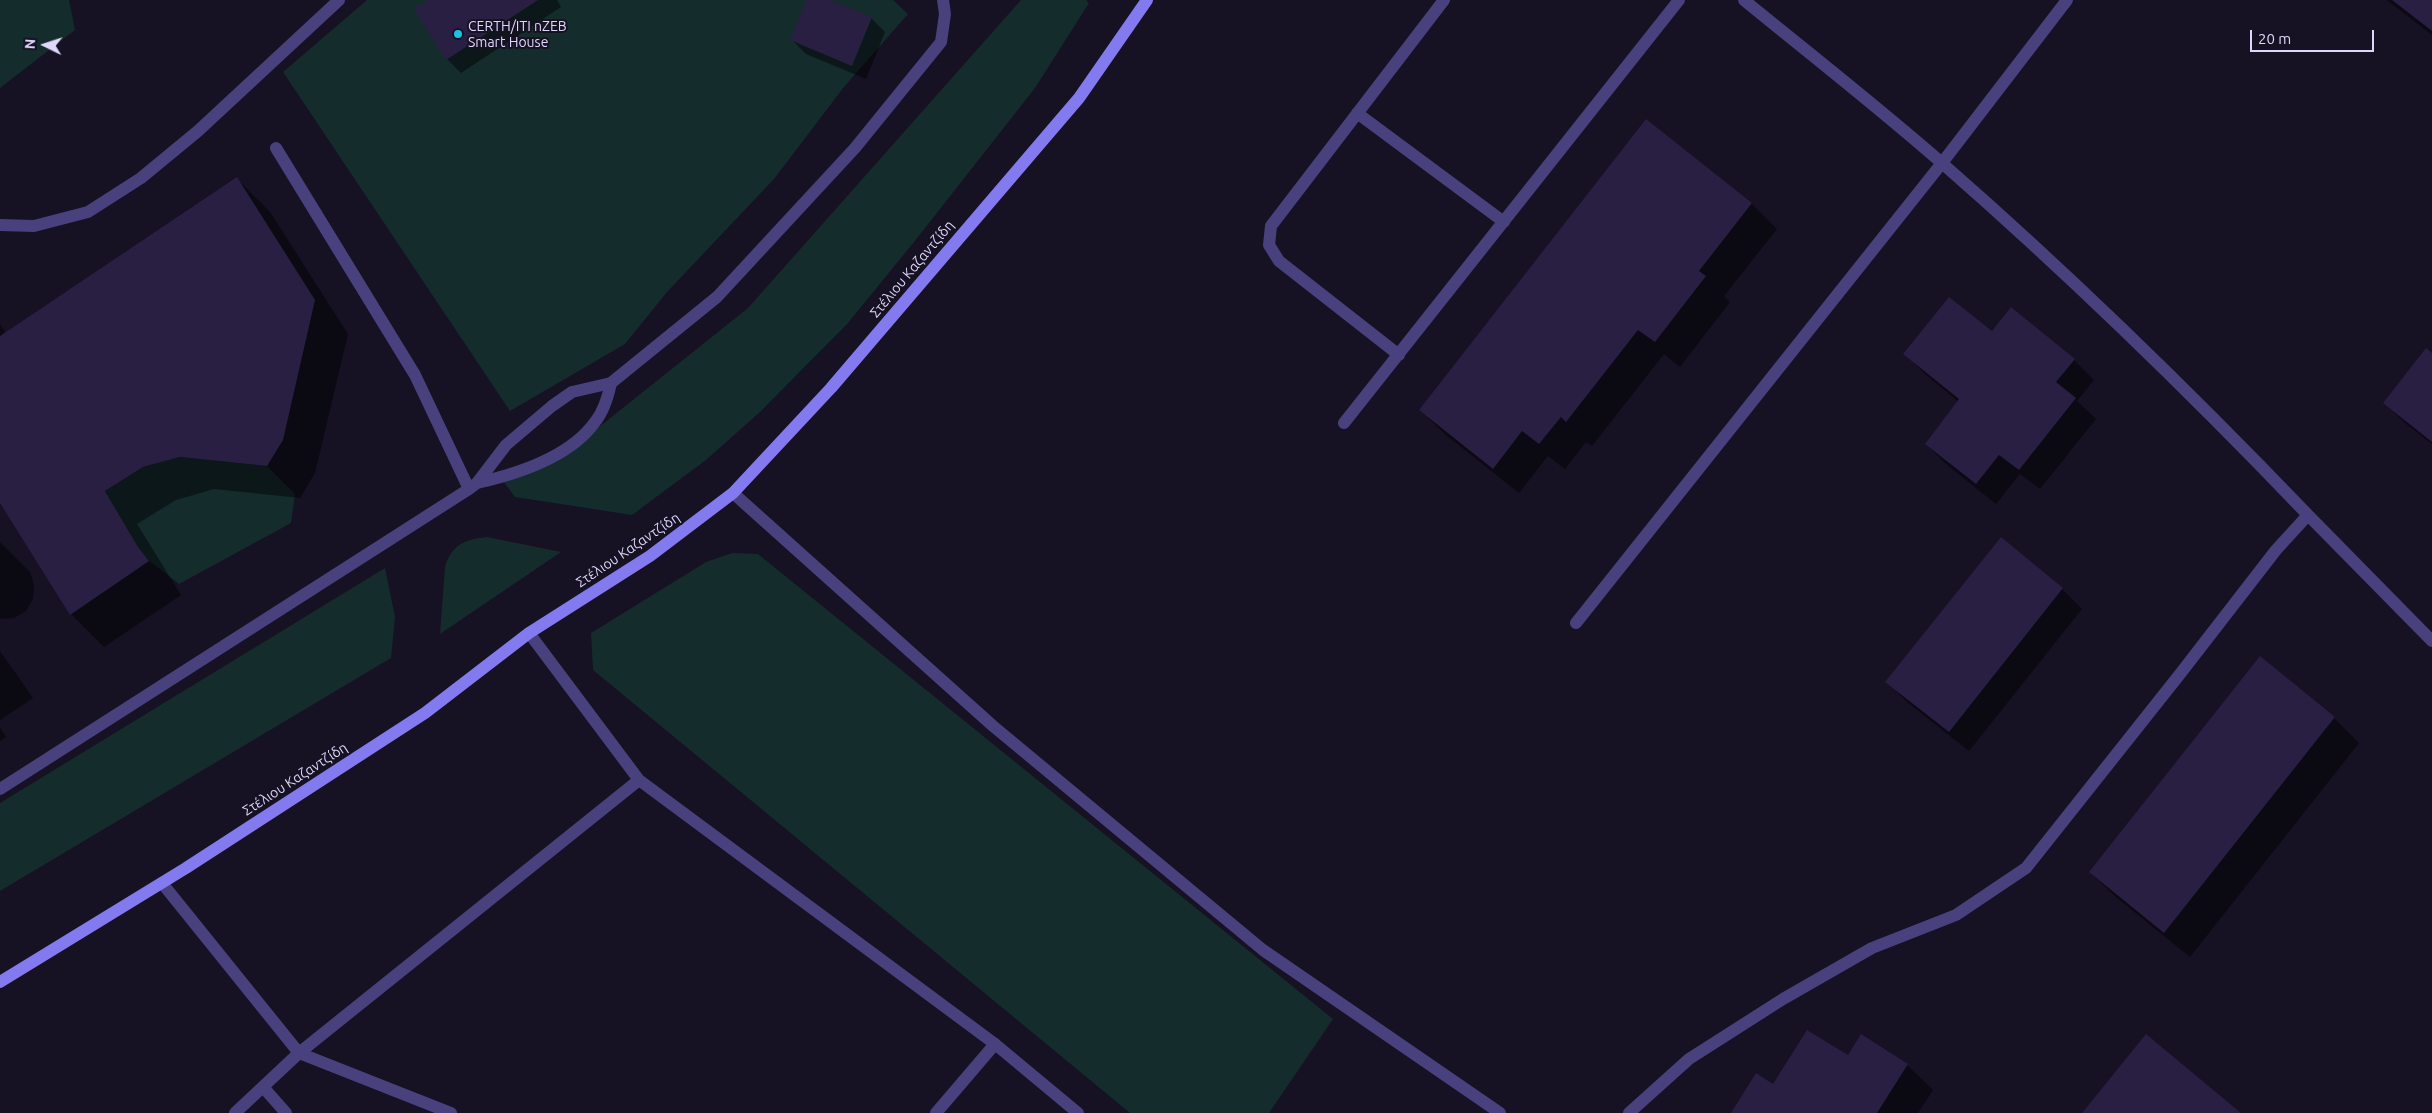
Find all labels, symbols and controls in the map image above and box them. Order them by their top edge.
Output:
place label: CERTH/ITI nZEB Smart House [468,18,567,50]
north arrow [20,20,70,70]
scale bar [2252,20,2376,52]
marker: CERTH/ITI nZEB Smart House [452,28,464,40]
text: 20 m [2258,30,2291,47]
text: N [22,38,38,50]
street label: Στέλιου Καζαντζίδη [867,217,957,321]
street label: Στέλιου Καζαντζίδη [573,509,683,591]
street label: Στέλιου Καζαντζίδη [239,739,351,819]

